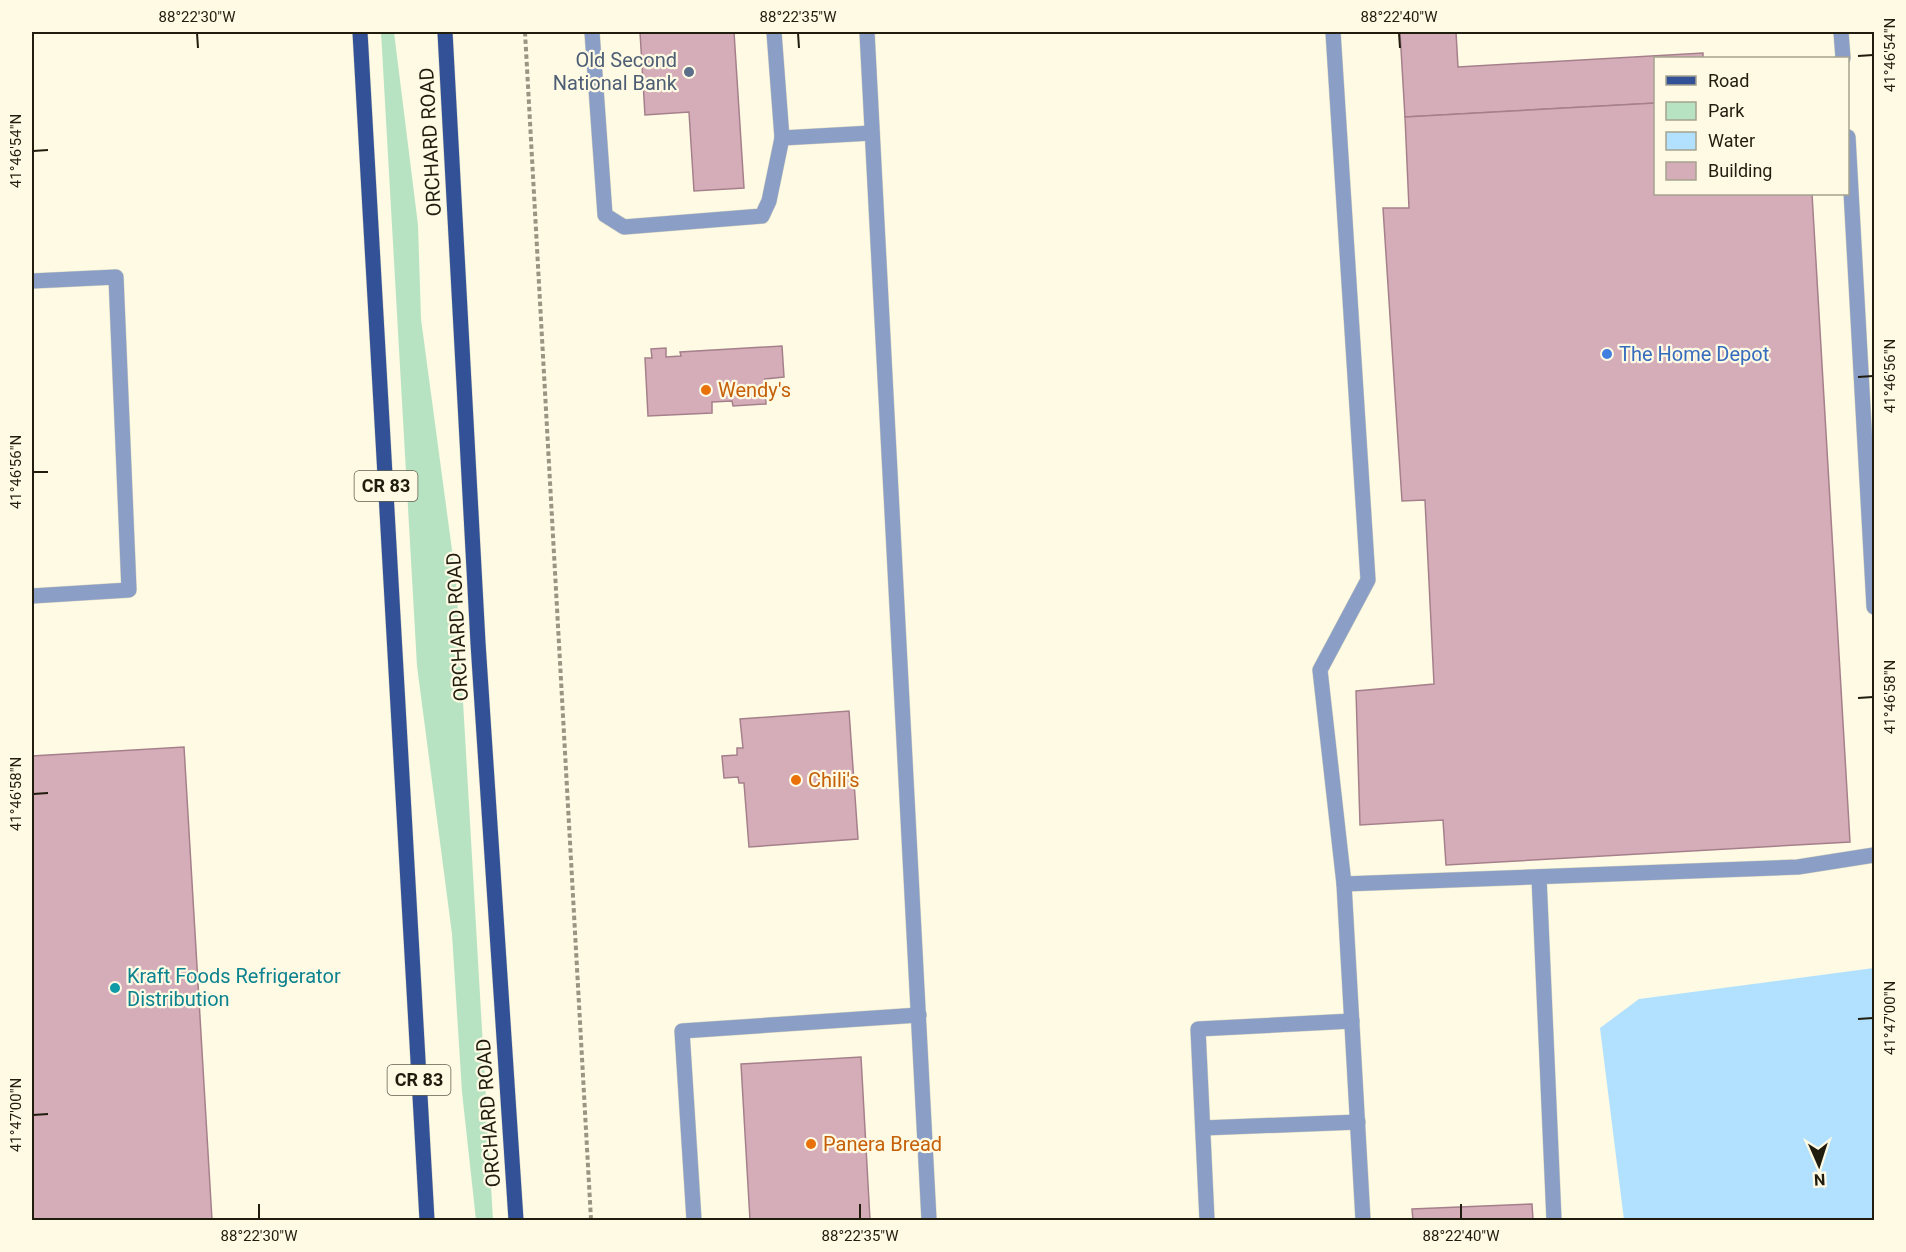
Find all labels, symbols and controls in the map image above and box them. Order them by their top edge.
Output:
text: 88°22'30"W [159,8,235,26]
text: 88°22'35"W [760,8,836,26]
text: 88°22'40"W [1361,8,1437,26]
text: 41°46'54"N [1881,18,1899,92]
place label: Old Second National Bank [553,48,678,95]
legend [1654,57,1849,195]
marker: Old Second National Bank [682,65,696,79]
street label: ORCHARD ROAD [414,67,446,217]
text: Road [1708,70,1749,91]
text: Park [1708,100,1745,121]
text: 41°46'54"N [7,114,25,188]
text: Water [1708,130,1755,151]
text: Building [1708,160,1772,181]
text: 41°46'56"N [1881,339,1899,413]
place label: The Home Depot [1619,342,1769,366]
marker: The Home Depot [1600,347,1614,361]
place label: Wendy's [718,378,791,402]
marker: Wendy's [699,383,713,397]
text: 41°46'56"N [7,435,25,509]
road number: CR 83 [354,471,418,501]
street label: ORCHARD ROAD [441,552,473,702]
text: 41°46'58"N [1881,660,1899,734]
text: 41°46'58"N [7,757,25,831]
place label: Chili's [808,768,860,792]
marker: Chili's [789,773,803,787]
place label: Kraft Foods Refrigerator Distribution [127,964,341,1011]
marker: Kraft Foods Refrigerator Distribution [108,981,122,995]
text: 41°47'00"N [1881,981,1899,1055]
street label: ORCHARD ROAD [471,1038,505,1188]
road number: CR 83 [388,1065,450,1095]
text: 41°47'00"N [7,1078,25,1152]
place label: Panera Bread [823,1132,942,1156]
north arrow [1789,1135,1849,1195]
marker: Panera Bread [804,1137,818,1151]
text: N [1814,1170,1826,1189]
text: 88°22'30"W [221,1227,297,1245]
text: 88°22'35"W [822,1227,898,1245]
text: 88°22'40"W [1423,1227,1499,1245]

